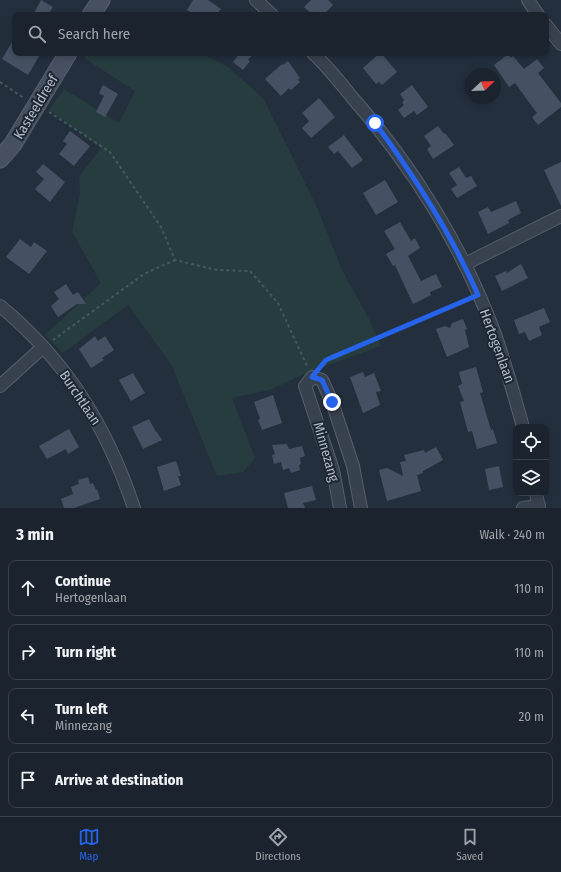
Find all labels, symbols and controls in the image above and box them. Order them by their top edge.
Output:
search box [12,12,549,56]
icon: search [26,23,48,45]
text: Search here [58,25,130,43]
north arrow [465,68,501,104]
street label: Kasteeldreef [10,70,63,142]
route start [366,114,384,132]
street label: Hertogenlaan [476,307,518,385]
street label: Burchtlaan [56,368,104,428]
route end [323,393,341,411]
street label: Minnezang [309,420,343,484]
map controls [513,424,549,496]
button: locate [513,424,549,460]
button: layers [513,460,549,496]
text: 3 min [16,524,54,545]
text: Walk · 240 m [479,527,545,542]
text: Continue [55,572,111,590]
icon: ahead [17,577,39,599]
text: 110 m [514,581,544,596]
text: Hertogenlaan [55,590,127,605]
icon: right [17,641,39,663]
text: Turn right [55,643,116,661]
text: 110 m [514,645,544,660]
text: Turn left [55,700,108,718]
icon: left [17,705,39,727]
text: 20 m [518,709,544,724]
text: Minnezang [55,718,112,733]
icon: arrive [17,769,39,791]
text: Arrive at destination [55,771,183,789]
tab: Map [78,826,100,863]
tab: Directions [255,826,301,863]
tab: Saved [456,826,483,863]

